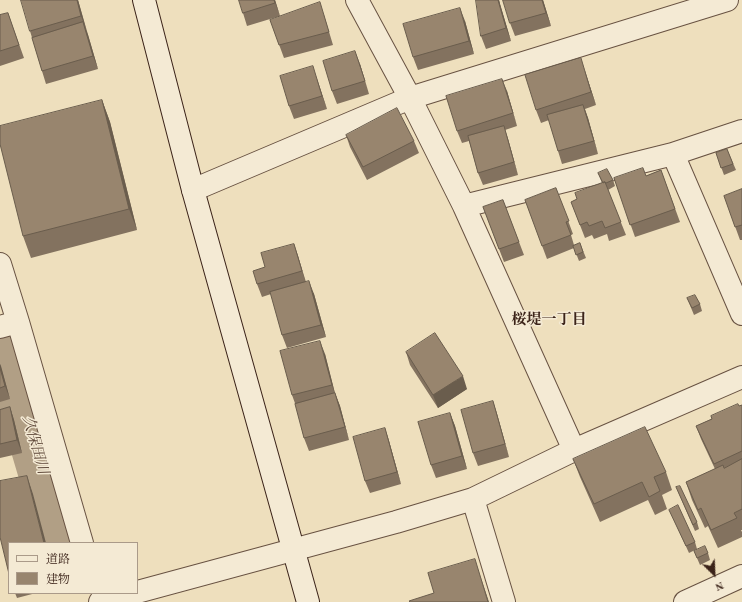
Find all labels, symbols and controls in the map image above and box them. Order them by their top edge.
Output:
district label: 桜堤一丁目 [512,311,586,329]
water label: 久保田川 [18,414,52,476]
legend [8,542,138,594]
text: 道路 [46,554,70,566]
north arrow [694,554,734,594]
text: 建物 [46,574,70,586]
text: N [713,579,725,592]

